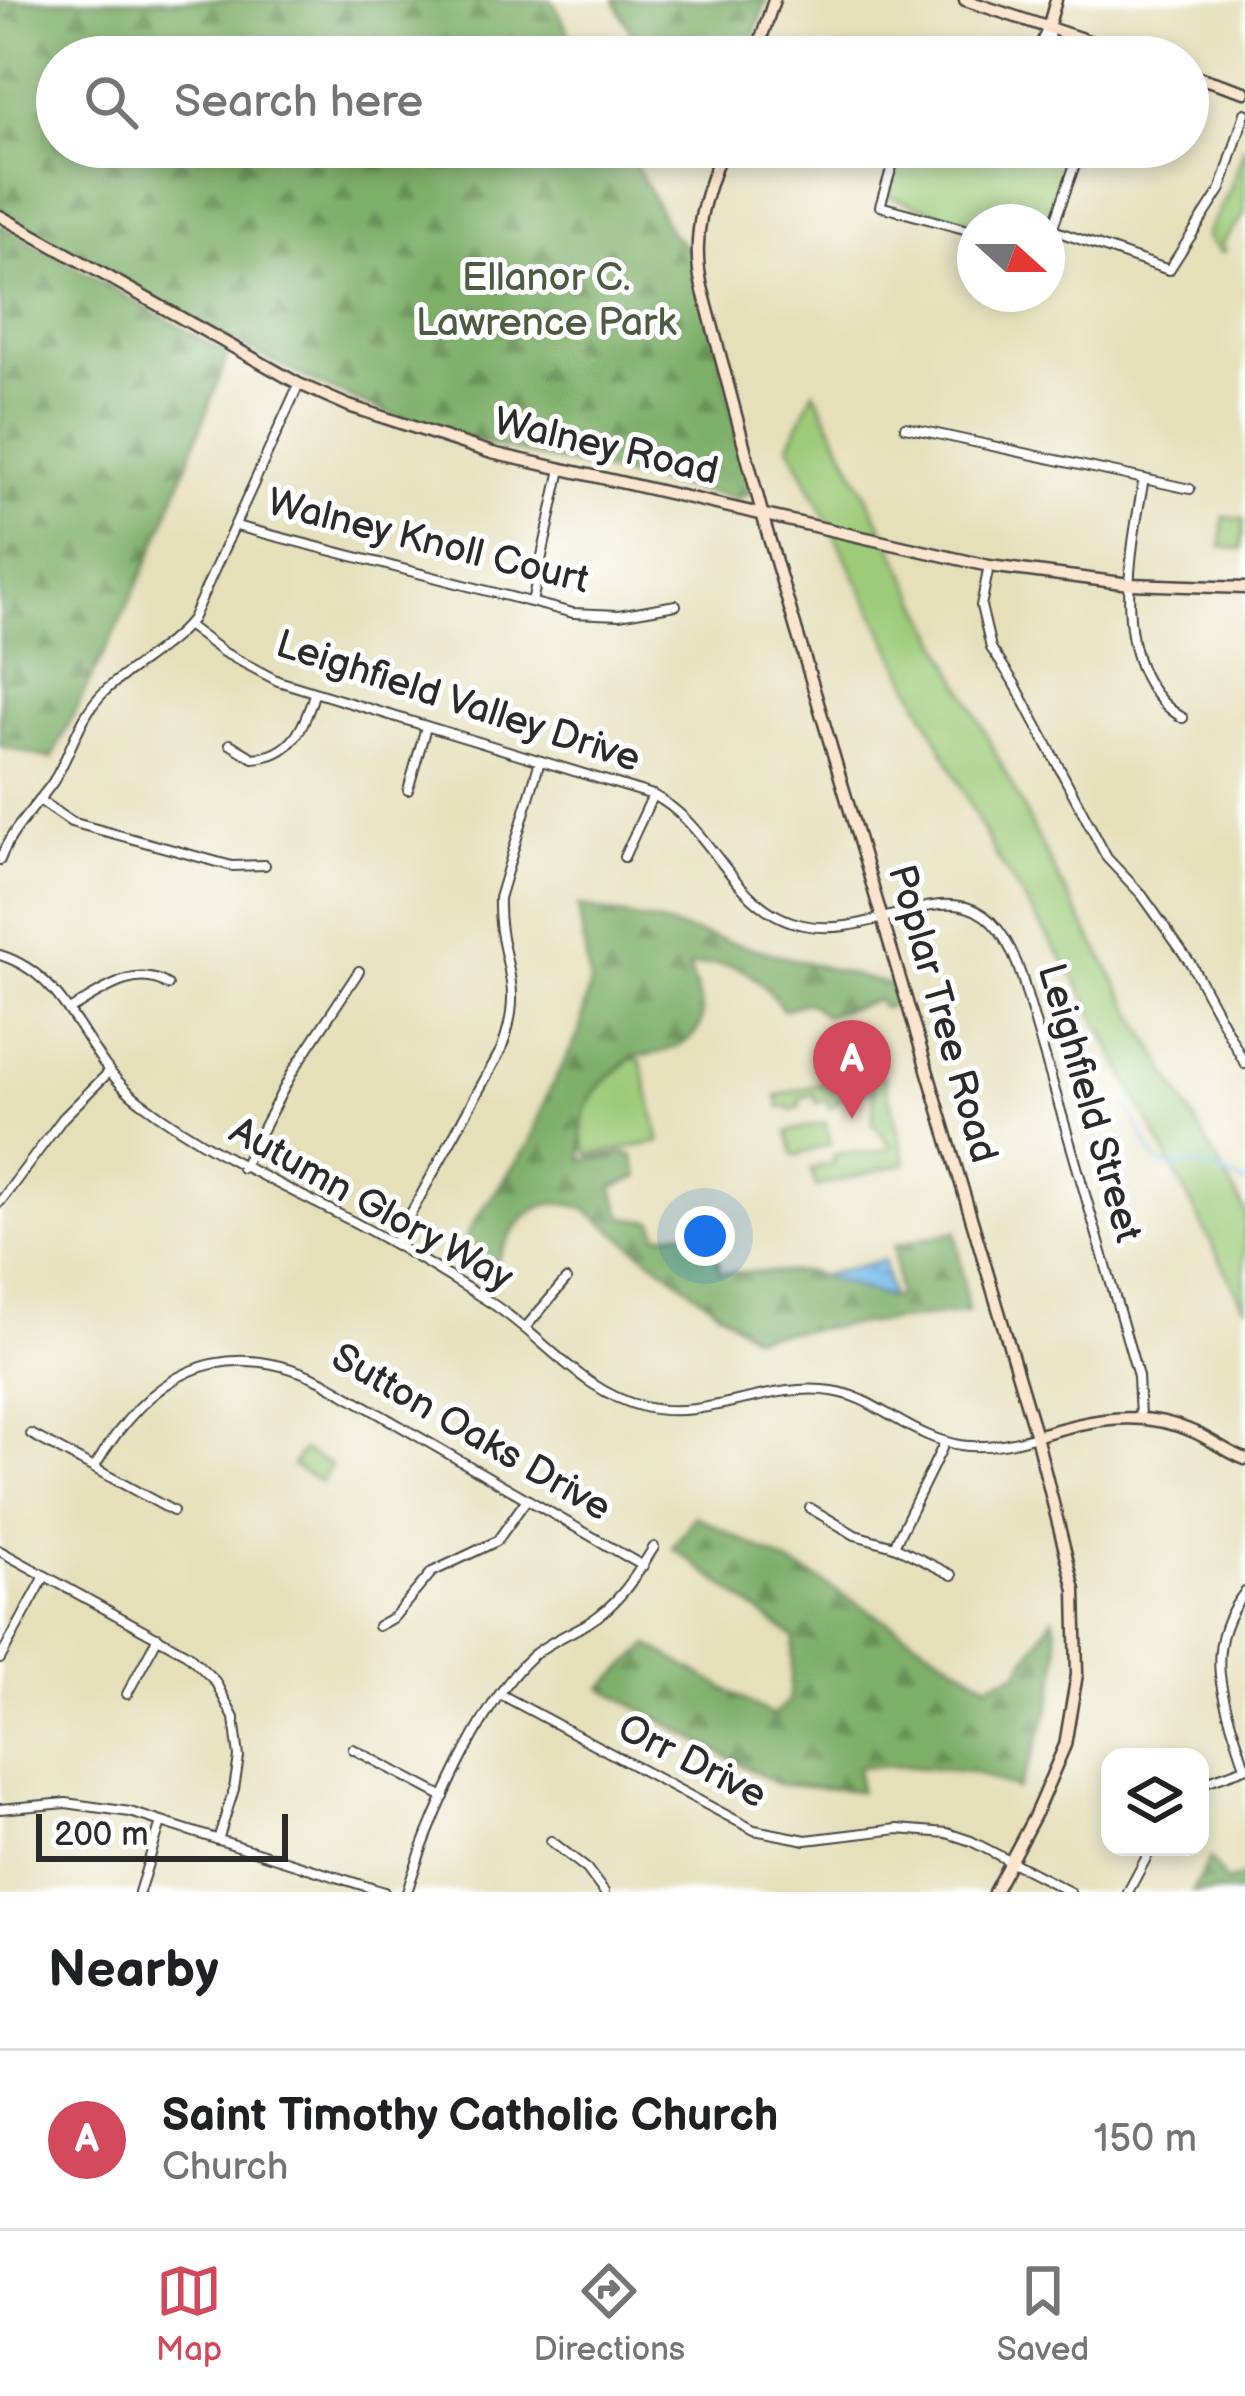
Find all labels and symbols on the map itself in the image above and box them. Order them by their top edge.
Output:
north arrow [957,204,1065,312]
park label: Ellanor C. Lawrence Park [416,255,677,347]
street label: Walney Road [489,398,723,496]
street label: Walney Knoll Court [263,479,594,605]
street label: Leighfield Valley Drive [270,621,646,783]
street label: Poplar Tree Road [877,860,1007,1168]
street label: Leighfield Street [1027,958,1151,1248]
pin: A [813,1020,891,1119]
street label: Autumn Glory Way [221,1108,521,1302]
your location [675,1206,735,1266]
street label: Sutton Oaks Drive [323,1334,619,1532]
street label: Orr Drive [610,1705,774,1819]
scale bar [36,1808,288,1861]

